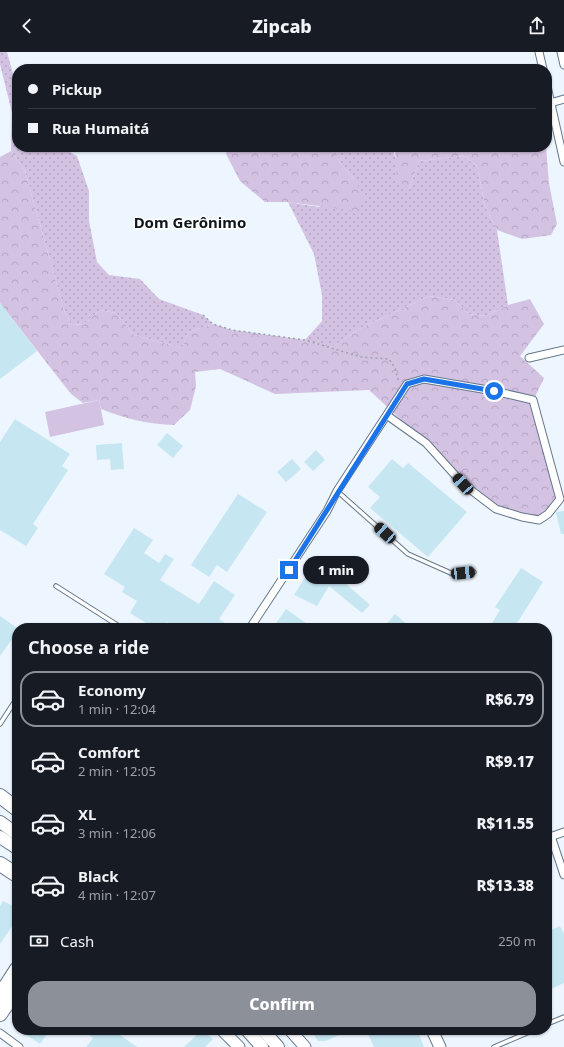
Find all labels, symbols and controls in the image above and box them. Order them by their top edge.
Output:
text: Zipcab [252,14,312,38]
icon: back [16,15,38,37]
icon: share [526,15,548,37]
text: Pickup [52,79,102,99]
text: Rua Humaitá [52,118,149,138]
district label: Dom Gerônimo [134,212,246,232]
route start [485,382,503,400]
car [451,471,475,497]
car [372,521,398,545]
callout: 1 min [303,556,369,584]
route end [280,561,298,579]
text: 1 min [318,561,354,579]
car [450,566,476,580]
text: Choose a ride [28,635,149,659]
text: Economy [78,680,146,700]
icon: car [30,681,66,717]
text: R$6.79 [485,689,534,709]
text: 1 min · 12:04 [78,700,156,718]
text: Comfort [78,742,140,762]
icon: car [30,743,66,779]
text: R$9.17 [485,751,534,771]
text: 2 min · 12:05 [78,762,156,780]
text: XL [78,804,96,824]
icon: car [30,805,66,841]
text: R$11.55 [476,813,534,833]
text: 3 min · 12:06 [78,824,156,842]
text: Black [78,866,118,886]
icon: car [30,867,66,903]
text: R$13.38 [476,875,534,895]
text: 4 min · 12:07 [78,886,156,904]
icon: cash [28,930,50,952]
text: Cash [60,931,94,951]
text: 250 m [498,932,536,950]
button: Confirm [28,981,536,1027]

